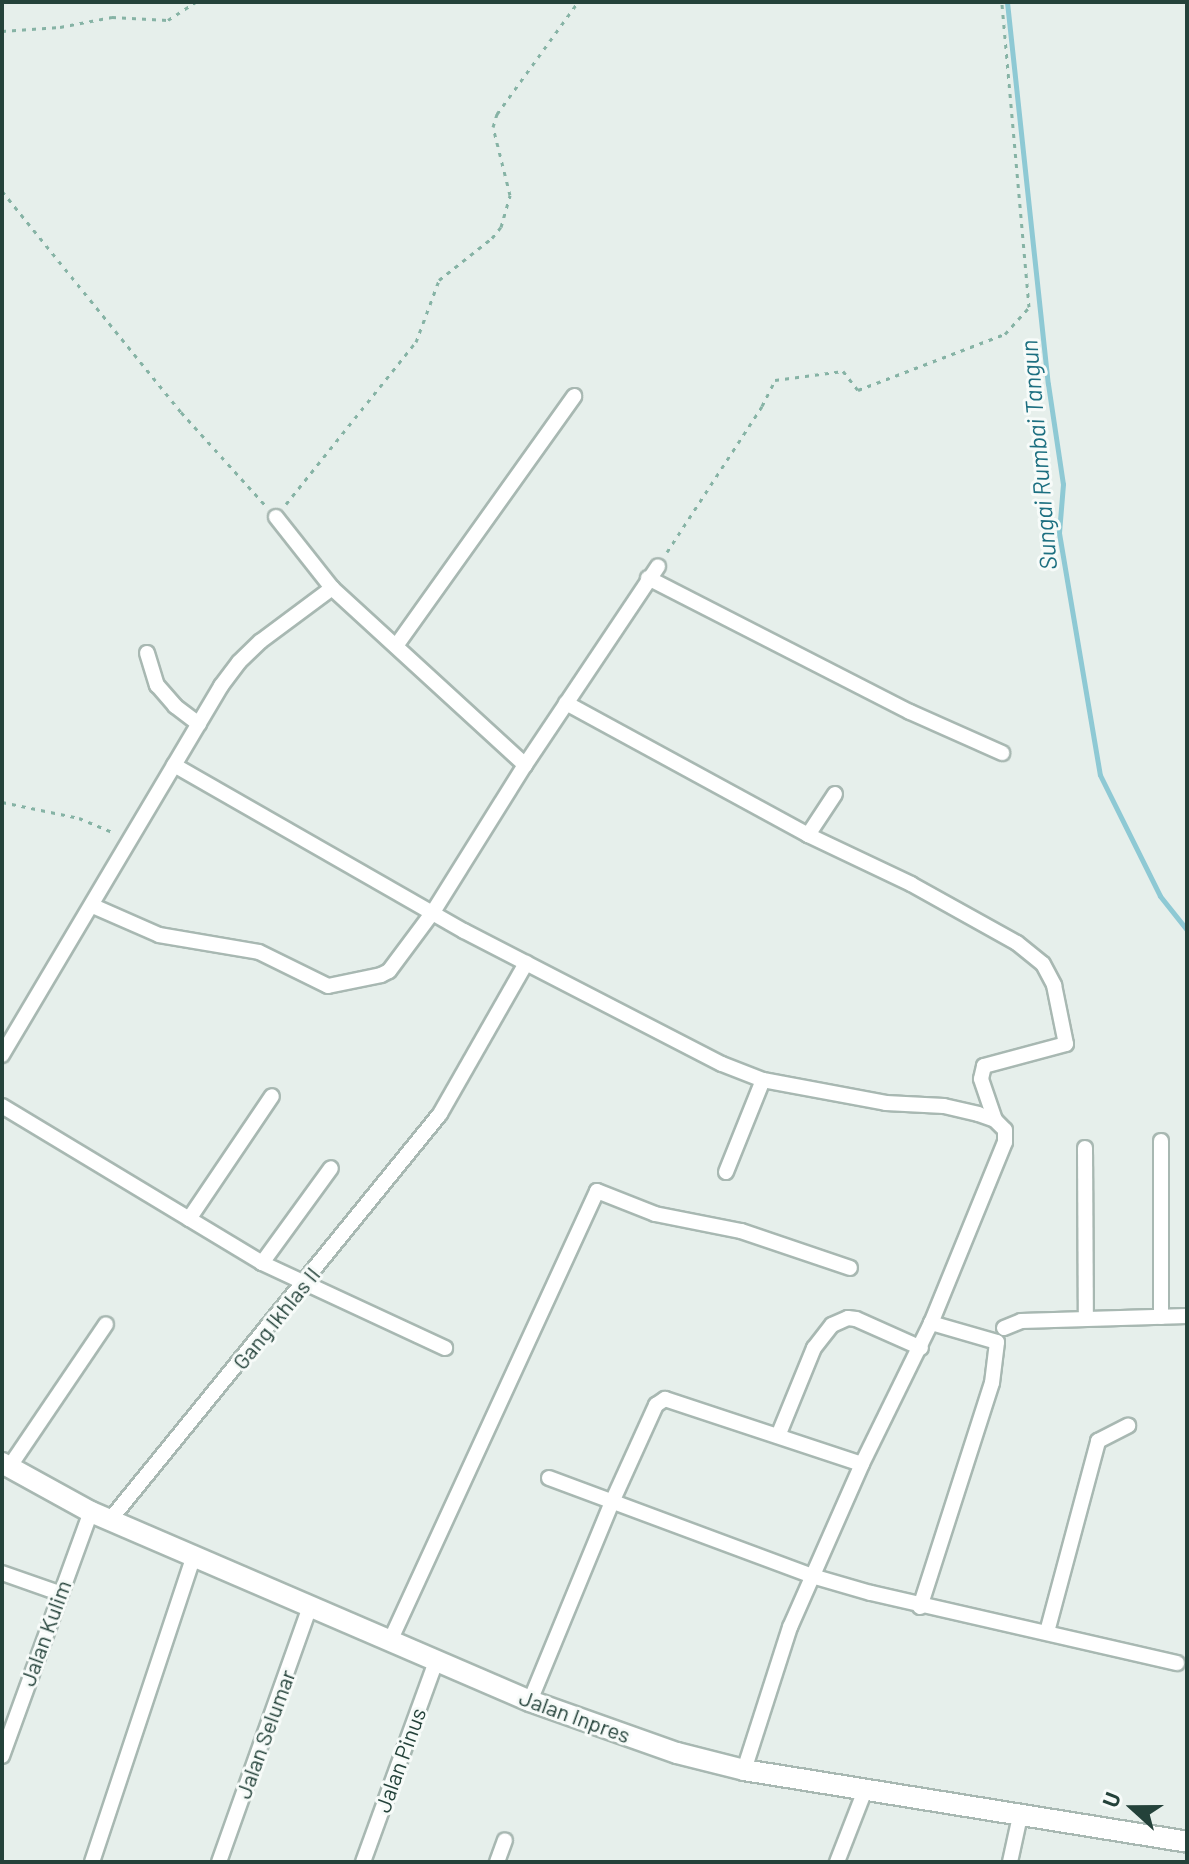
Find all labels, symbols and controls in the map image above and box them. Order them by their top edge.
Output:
water label: Sungai Rumbai Tangun [1014,339,1062,571]
street label: Gang Ikhlas II [227,1262,325,1374]
street label: Jalan Kulim [14,1577,76,1689]
street label: Jalan Selumar [229,1666,301,1802]
street label: Jalan Inpres [516,1684,634,1748]
street label: Jalan Pinus [369,1704,431,1816]
north arrow [1093,1768,1173,1848]
text: U [1096,1788,1125,1811]

